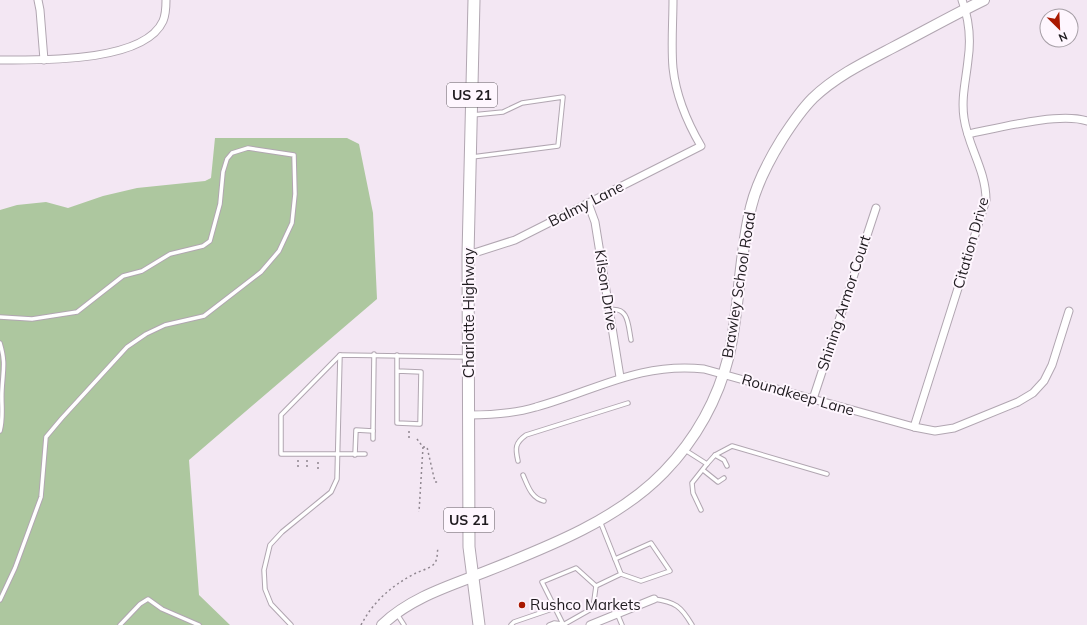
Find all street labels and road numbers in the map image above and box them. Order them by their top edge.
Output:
road number: US 21 [447,83,497,107]
street label: Balmy Lane [545,177,627,231]
street label: Citation Drive [948,195,993,291]
street label: Brawley School Road [718,210,759,359]
street label: Shining Armor Court [813,233,874,373]
street label: Charlotte Highway [459,248,478,378]
street label: Kilson Drive [591,248,622,332]
street label: Roundkeep Lane [740,369,857,420]
road number: US 21 [444,508,494,532]

